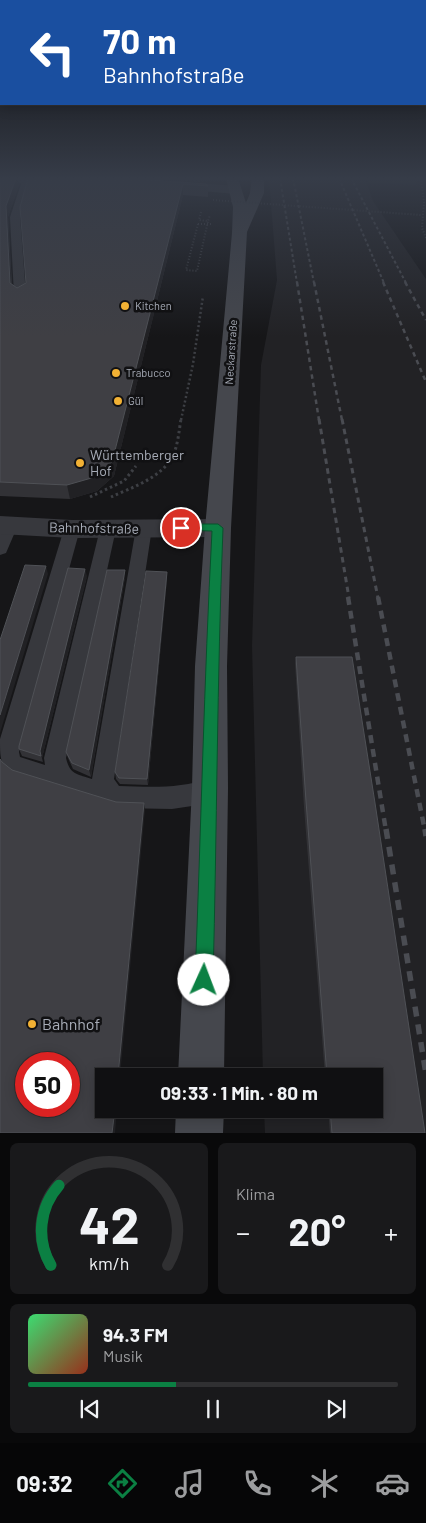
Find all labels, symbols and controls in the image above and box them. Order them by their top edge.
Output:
text: 70 m [103,19,177,61]
icon: left [20,20,85,85]
text: Bahnhofstraße [103,61,244,87]
place label: Kitchen [135,299,172,312]
marker: Kitchen [119,300,131,312]
street label: Neckarstraße [222,319,239,385]
place label: Trabucco [126,366,171,379]
marker: Trabucco [110,367,122,379]
place label: Gül [128,394,143,407]
marker: Gül [112,395,124,407]
place label: Württemberger Hof [90,446,184,479]
marker: Württemberger Hof [74,457,86,469]
pin [160,507,202,549]
icon: arrive [167,514,195,542]
street label: Bahnhofstraße [49,518,139,537]
position arrow [177,953,229,1005]
place label: Bahnhof [42,1014,100,1033]
marker: Bahnhof [26,1018,38,1030]
speed limit sign: 50 [15,1052,80,1117]
text: 09:33 · 1 Min. · 80 m [160,1081,318,1104]
text: Klima [236,1184,275,1203]
text: 42 [79,1192,139,1254]
text: 20° [288,1208,346,1254]
text: − [236,1215,250,1249]
text: + [384,1215,398,1249]
text: km/h [89,1252,129,1274]
text: 94.3 FM [103,1323,168,1346]
text: Musik [103,1346,143,1365]
icon: previous [76,1395,104,1423]
icon: pause [199,1395,227,1423]
icon: next [322,1395,350,1423]
icon: directions [105,1466,140,1501]
icon: music [172,1466,207,1501]
icon: phone [240,1466,275,1501]
icon: climate [307,1466,342,1501]
icon: car [375,1466,410,1501]
text: 09:32 [16,1470,73,1496]

